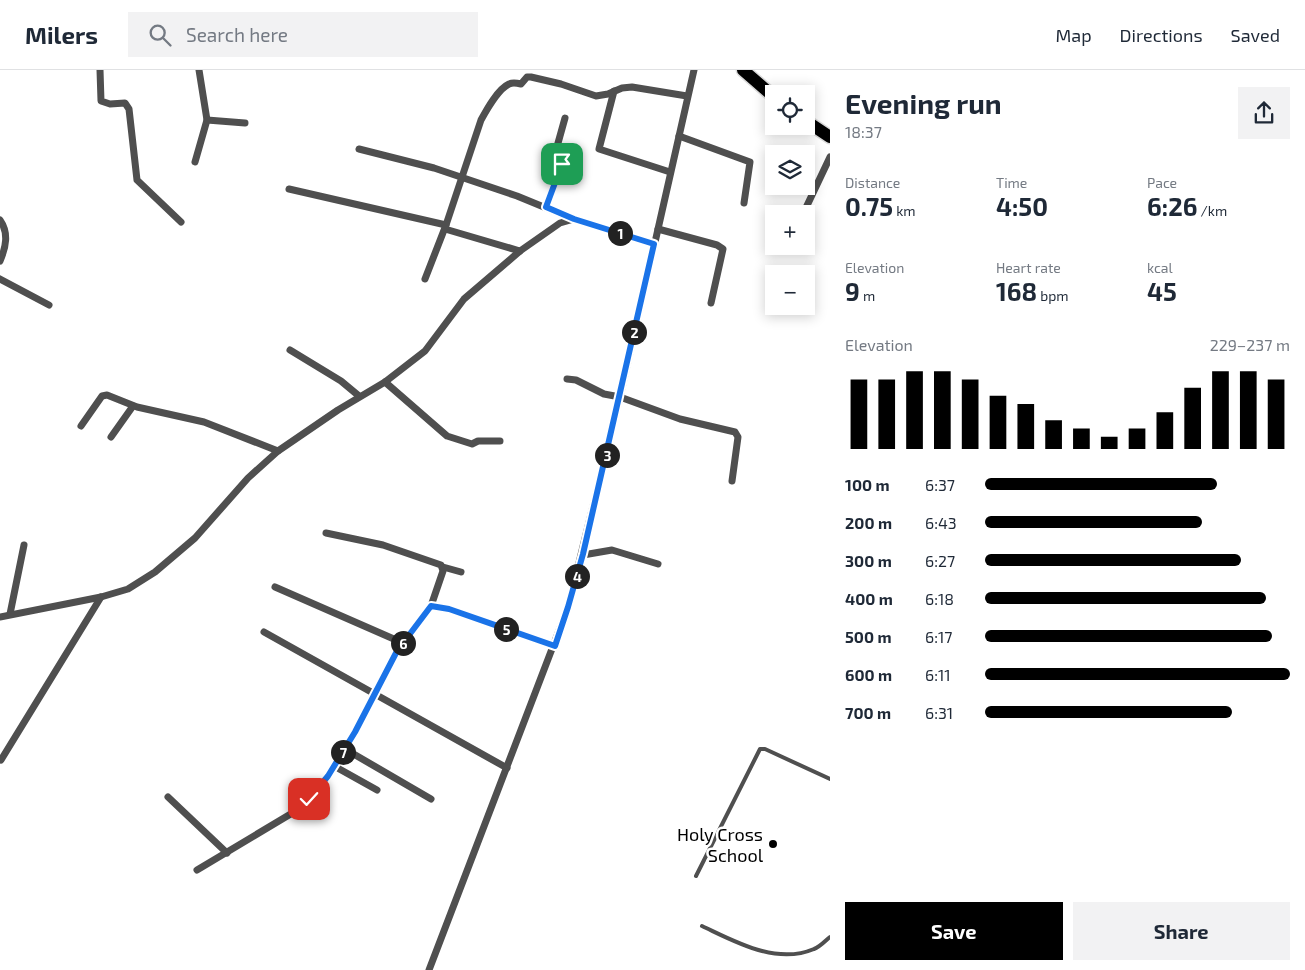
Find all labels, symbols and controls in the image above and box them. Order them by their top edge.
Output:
search box [128,12,478,57]
text: Milers [25,20,98,49]
icon: search [146,21,174,49]
text: Search here [186,23,288,46]
text: Map [1055,24,1092,46]
text: Directions [1120,24,1203,46]
text: Saved [1231,24,1280,46]
map controls [765,85,815,315]
button: locate [765,85,815,135]
text: Evening run [845,86,1002,120]
button: share [1238,87,1290,139]
text: 18:37 [845,122,882,141]
pin [541,143,583,185]
button: layers [765,145,815,195]
icon: arrive [548,150,576,178]
text: Distance [845,174,900,191]
text: Time [996,174,1027,191]
text: Pace [1147,174,1177,191]
text: 0.75 [845,191,893,221]
text: 4:50 [996,191,1048,221]
text: 6:26 [1147,191,1197,221]
text: km [893,202,916,219]
text: /km [1197,202,1227,219]
button: + [765,205,815,255]
pin: 1 [608,220,632,246]
text: 1 [617,225,624,242]
text: Elevation [845,259,904,276]
text: Heart rate [996,259,1061,276]
text: kcal [1147,259,1173,276]
button: − [765,265,815,315]
text: 9 [845,276,860,306]
text: 168 [996,276,1037,306]
text: 45 [1147,276,1177,306]
text: m [860,287,875,304]
text: bpm [1037,287,1069,304]
pin: 2 [622,320,646,344]
text: 2 [630,324,639,341]
text: Elevation [845,335,913,354]
text: 229–237 m [1210,335,1290,354]
pin: 3 [594,442,620,468]
text: 3 [604,447,611,464]
text: 100 m [845,475,890,494]
text: 6:37 [925,475,955,494]
text: 200 m [845,513,892,532]
text: 6:43 [925,513,957,532]
text: 300 m [845,551,892,570]
text: 6:27 [925,551,955,570]
pin: 4 [564,564,590,588]
text: 4 [573,568,582,585]
text: 400 m [845,589,893,608]
text: 6:18 [925,589,954,608]
pin: 5 [494,616,518,642]
text: 5 [503,621,510,638]
text: 500 m [845,627,892,646]
text: 6:17 [925,627,953,646]
pin: 6 [390,630,416,656]
text: 6 [399,635,408,652]
text: 600 m [845,665,892,684]
text: 6:11 [925,665,951,684]
text: 700 m [845,703,891,722]
text: 6:31 [925,703,953,722]
pin: 7 [330,740,356,764]
text: 7 [340,744,347,761]
pin [288,778,330,820]
icon: check [295,785,323,813]
place label: Holy Cross School [677,823,764,866]
marker: Holy Cross School [767,838,779,850]
button: Save [845,902,1063,960]
button: Share [1073,902,1290,960]

